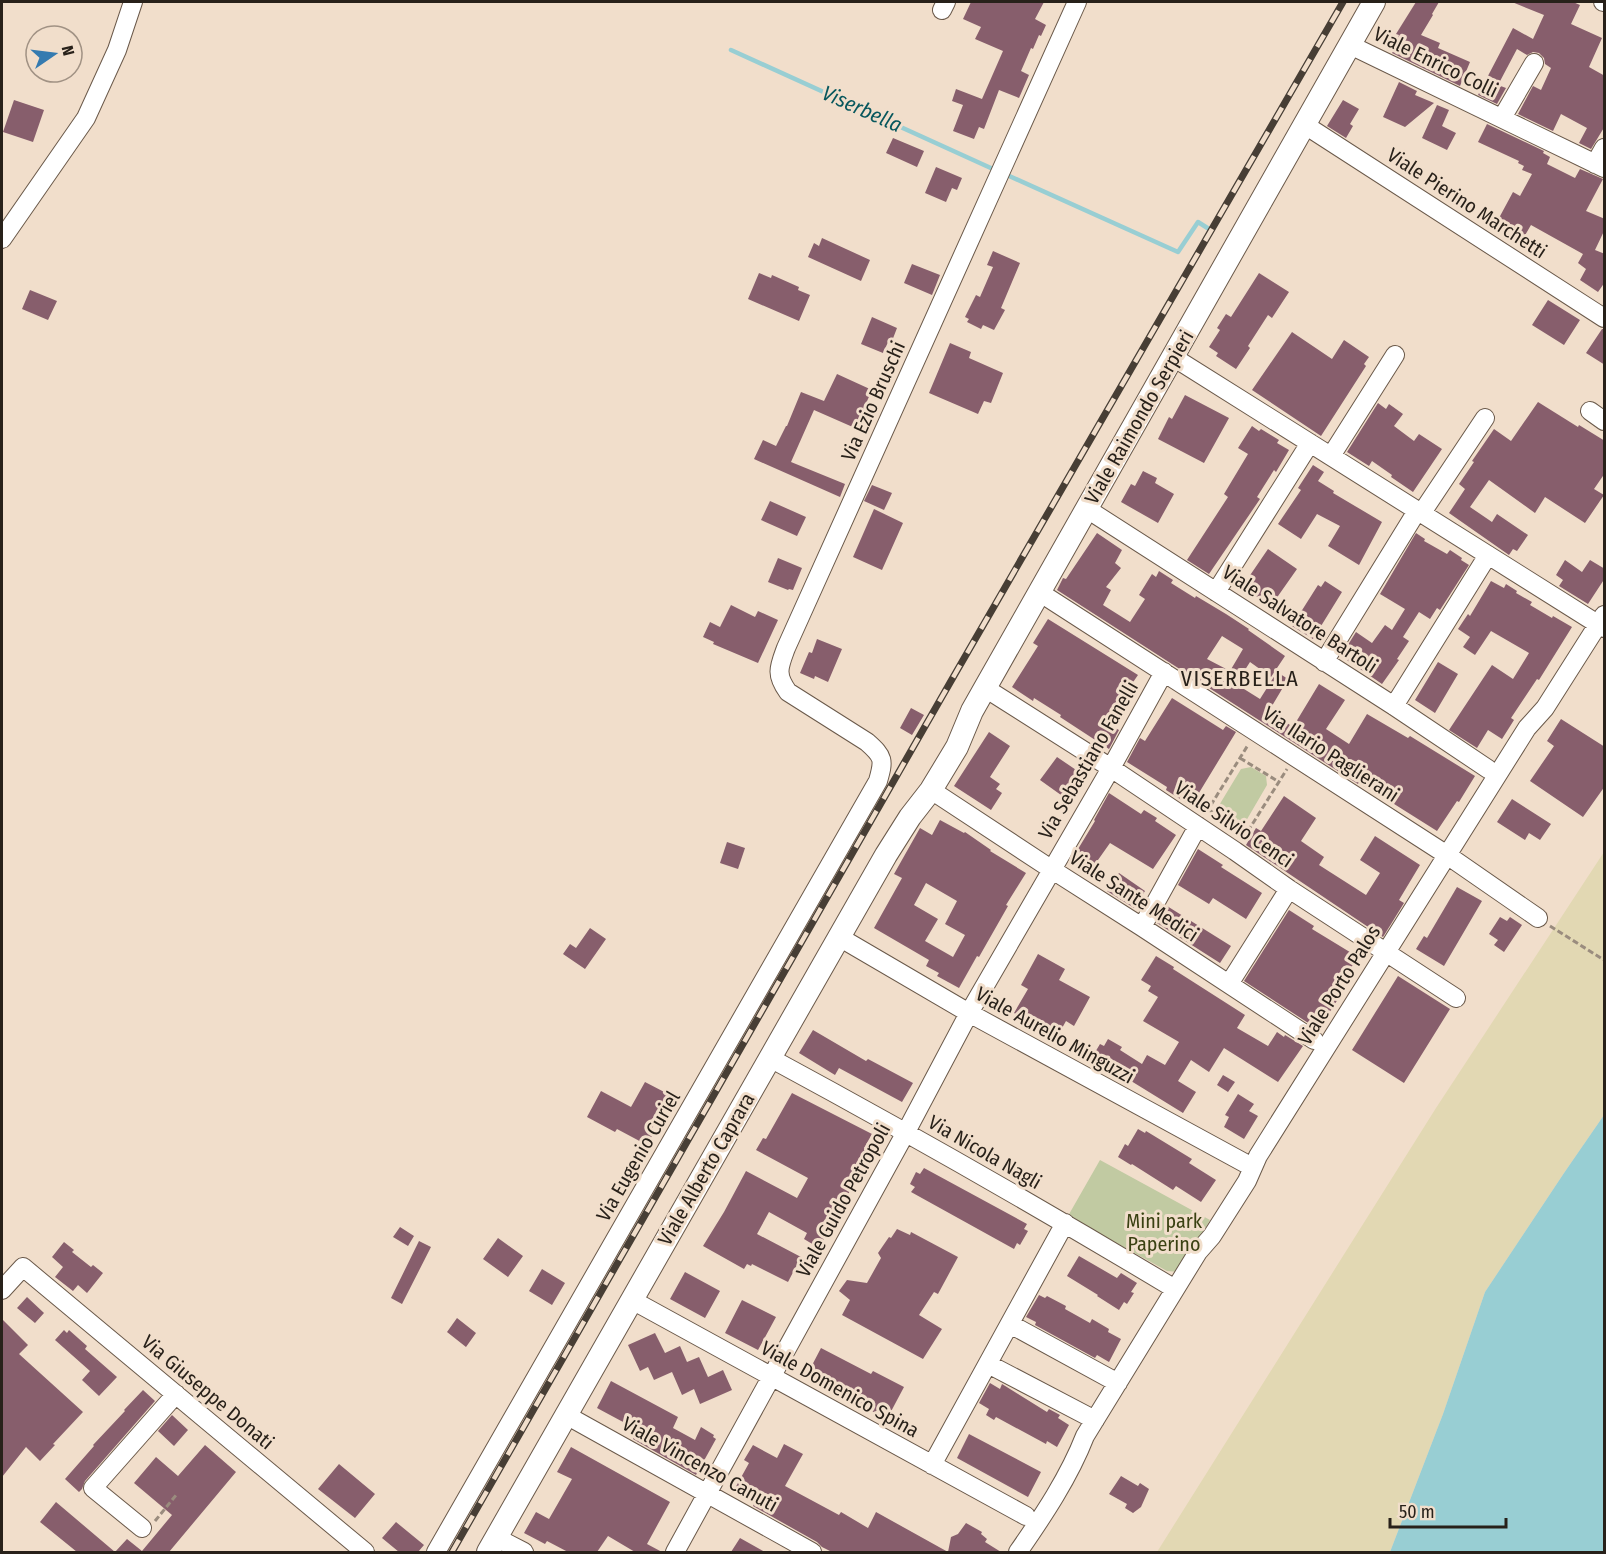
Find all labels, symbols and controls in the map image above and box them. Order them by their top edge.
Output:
street label: Viale Enrico Colli [1370,21,1502,103]
north arrow [24,24,84,84]
text: N [58,44,78,57]
water label: Viserbella [818,80,906,138]
street label: Viale Pierino Marchetti [1383,142,1551,264]
street label: Viale Raimondo Serpieri [1079,326,1199,508]
street label: Via Ezio Bruschi [836,338,910,464]
street label: Viale Salvatore Bartoli [1218,560,1382,678]
district label: VISERBELLA [1181,665,1299,692]
street label: Via Sebastiano Fanelli [1033,677,1143,843]
street label: Via Ilario Paglierani [1258,701,1404,807]
street label: Viale Silvio Cenci [1170,776,1298,872]
street label: Viale Sante Medici [1065,845,1203,947]
street label: Viale Porto Palos [1293,921,1385,1049]
street label: Viale Aurelio Minguzzi [971,981,1139,1089]
street label: Via Eugenio Curiel [591,1087,685,1225]
street label: Viale Alberto Caprara [653,1088,759,1250]
street label: Via Nicola Nagli [924,1110,1046,1194]
street label: Viale Guido Petropoli [791,1119,895,1281]
park label: Mini park Paperino [1126,1209,1203,1256]
street label: Via Giuseppe Donati [137,1330,279,1454]
street label: Viale Domenico Spina [757,1336,923,1442]
street label: Viale Vincenzo Canuti [618,1411,782,1517]
scale bar [1390,1491,1506,1529]
text: 50 m [1399,1501,1435,1523]

